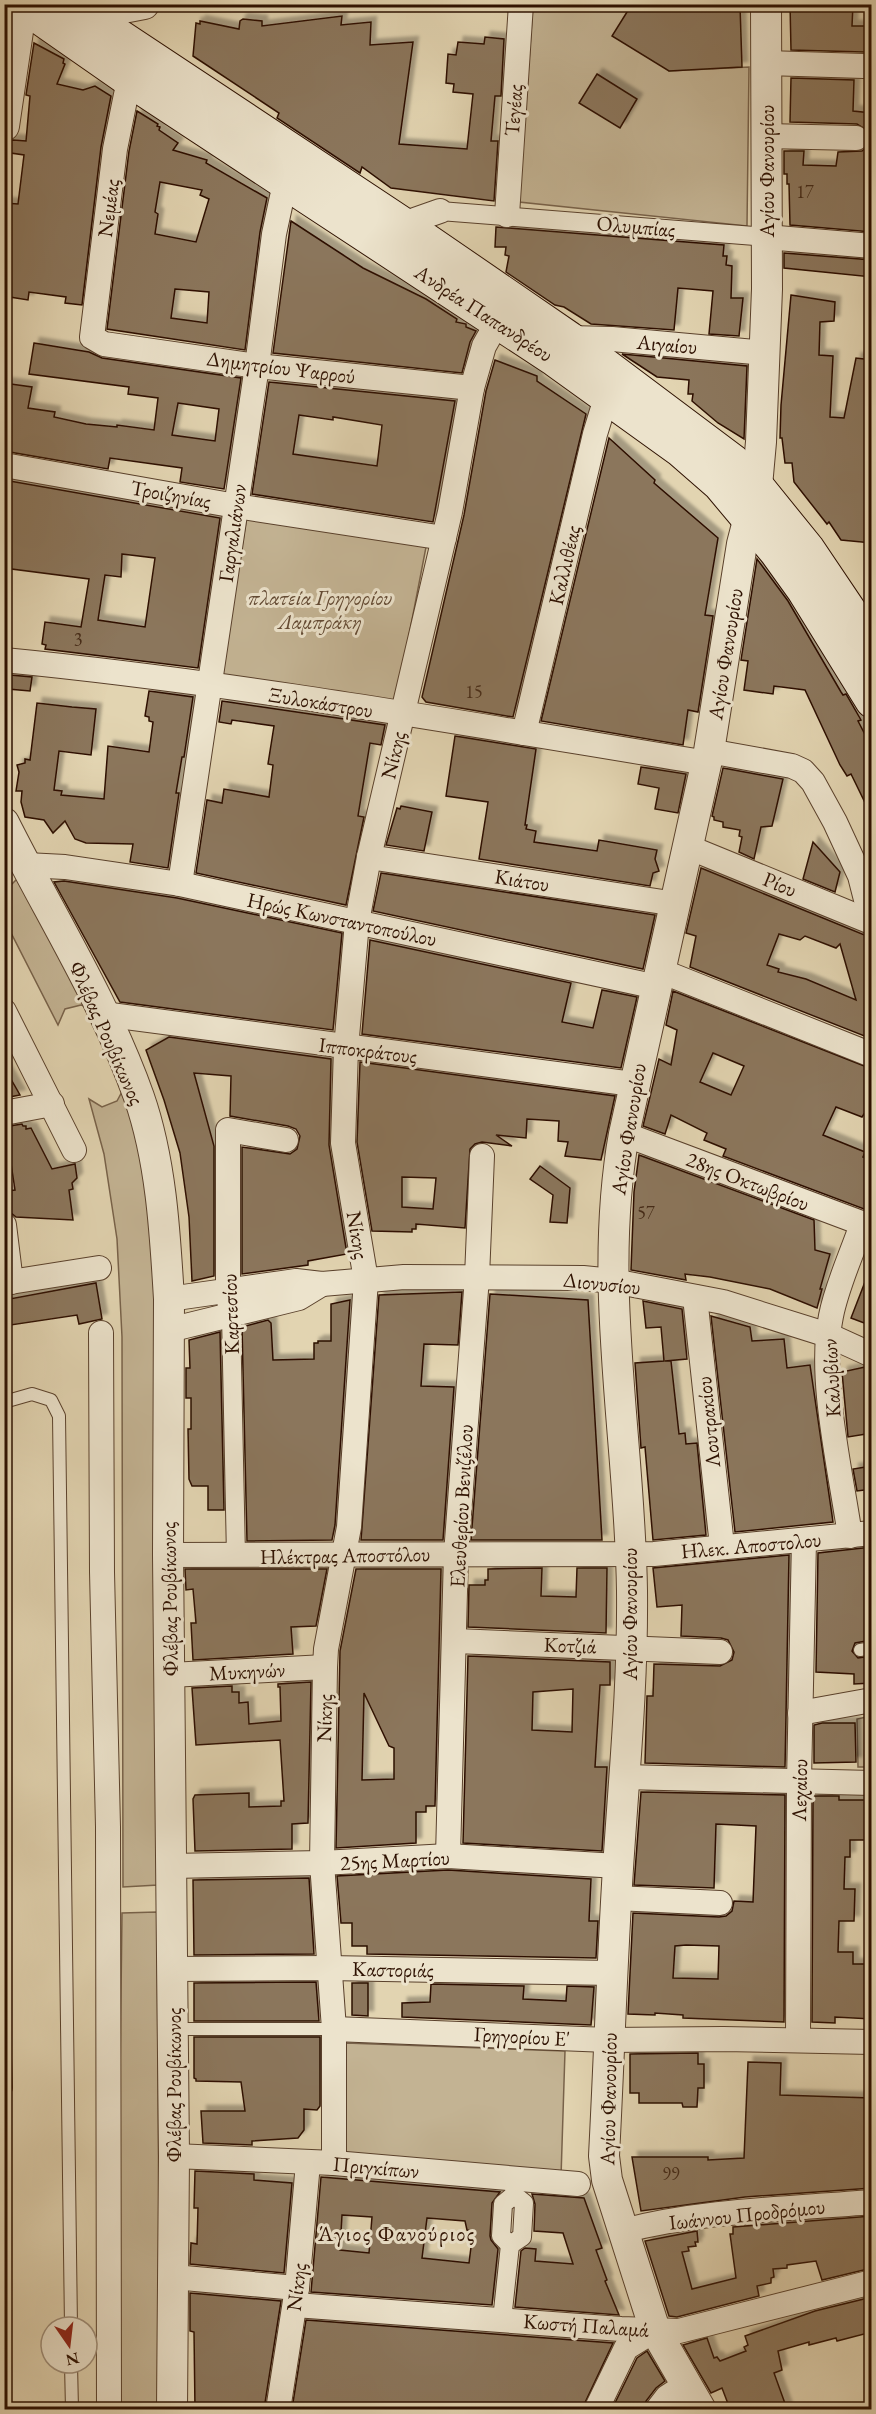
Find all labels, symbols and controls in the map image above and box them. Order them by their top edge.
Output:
street label: Τεγέας [498,83,528,137]
street label: Αγίου Φανουρίου [753,105,780,238]
street label: Νεμέας [91,177,125,239]
house number: 17 [796,180,814,203]
street label: Ολυμπίας [595,209,677,243]
street label: Ανδρέα Παπανδρέου [409,258,558,368]
street label: Αιγαίου [635,328,698,360]
street label: Δημητρίου Ψαρρού [205,344,357,390]
street label: Τροιζηνίας [129,474,213,514]
street label: Γαργαλιάνων [212,482,252,584]
street label: Καλλιθέας [542,522,586,608]
park label: πλατεία Γρηγορίου Λαμπράκη [248,584,392,635]
street label: Αγίου Φανουρίου [701,586,749,723]
house number: 3 [74,628,82,651]
street label: Ξυλοκάστρου [267,680,375,724]
house number: 15 [465,680,483,703]
street label: Νίκης [374,728,412,782]
street label: Κιάτου [493,862,551,898]
street label: Ρίου [759,865,801,903]
street label: Ηρώς Κωνσταντοπούλου [245,886,439,952]
street label: Φλέβας Ρουβίκωνος [63,957,151,1109]
street label: Ιπποκράτους [317,1031,419,1069]
street label: Αγίου Φανουρίου [604,1061,652,1198]
street label: 28ης Οκτωβρίου [683,1145,813,1217]
house number: 57 [637,1201,655,1224]
street label: Νίκης [341,1209,375,1261]
street label: Διονυσίου [562,1266,642,1300]
street label: Καρτεσίου [215,1273,245,1355]
street label: Καλυβίων [815,1338,847,1418]
street label: Λουτρακίου [690,1375,726,1470]
street label: Ελευθερίου Βενιζέλου [443,1424,479,1588]
street label: Φλέβας Ρουβίκωνος [154,1521,184,1677]
street label: Ηλεκ. Αποστολου [680,1525,822,1565]
street label: Ηλέκτρας Αποστόλου [260,1540,430,1570]
street label: Αγίου Φανουρίου [616,1548,643,1681]
street label: Κοτζιά [543,1631,597,1659]
street label: Μυκηνών [208,1656,286,1686]
street label: Νίκης [310,1694,338,1742]
street label: Λεχαίου [785,1758,813,1823]
street label: 25ης Μαρτίου [339,1844,451,1876]
street label: Καστοριάς [352,1955,434,1983]
street label: Φλέβας Ρουβίκωνος [160,2008,187,2162]
street label: Γρηγορίου Ε' [473,2020,571,2052]
street label: Αγίου Φανουρίου [593,2032,623,2167]
street label: Πριγκίπων [332,2150,420,2184]
house number: 99 [662,2162,680,2185]
street label: Ιωάννου Προδρόμου [668,2192,826,2236]
district label: Άγιος Φανούριος [317,2219,476,2248]
street label: Νίκης [280,2261,312,2313]
street label: Κωστή Παλαμά [522,2307,650,2343]
north arrow [39,2315,99,2375]
text: N [64,2347,81,2371]

